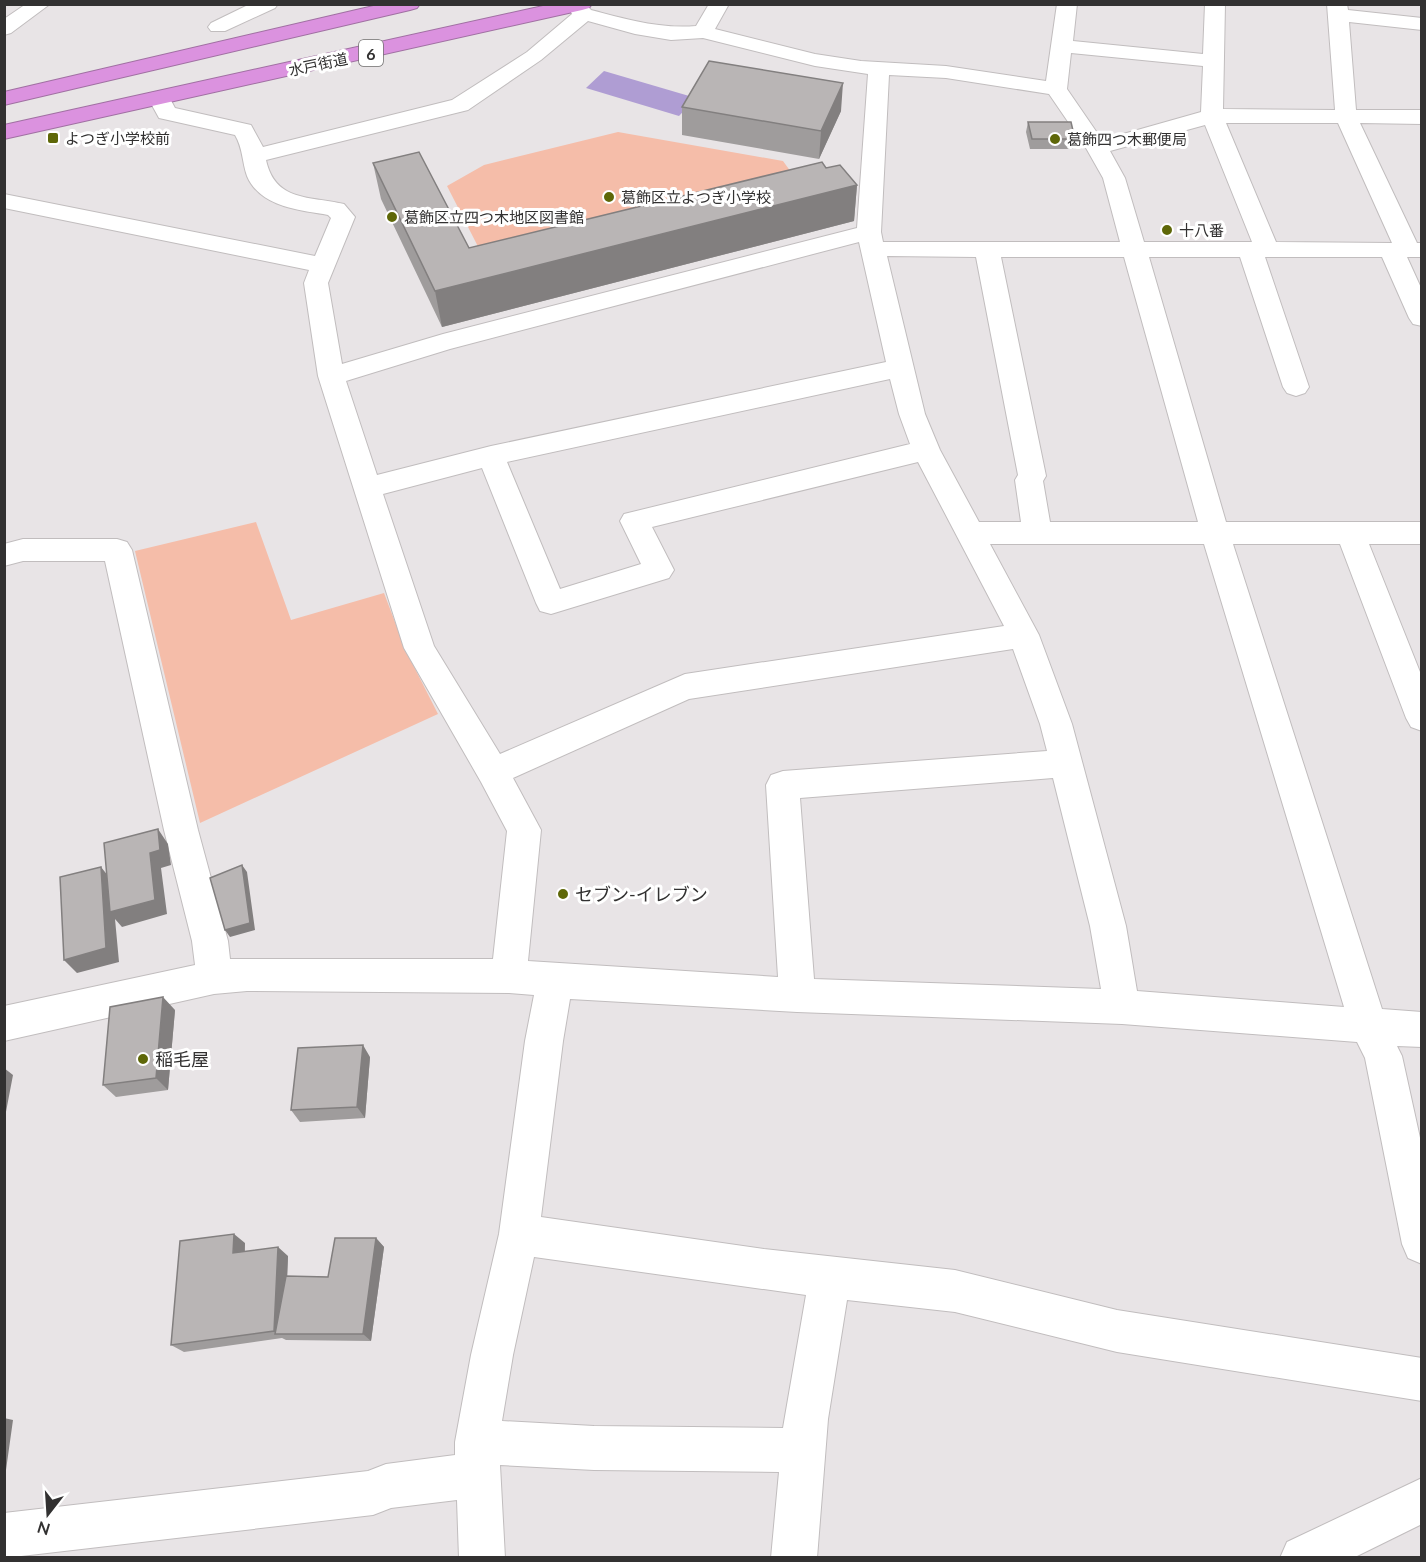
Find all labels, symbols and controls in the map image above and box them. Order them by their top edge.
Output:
road number: 6 [359,40,383,66]
street label: 水戸街道 [287,49,349,79]
place label: よつぎ小学校前 [65,129,170,147]
place label: 葛飾四つ木郵便局 [1067,130,1187,148]
marker: よつぎ小学校前 [46,131,60,145]
marker: 葛飾四つ木郵便局 [1048,132,1062,146]
place label: 葛飾区立よつぎ小学校 [621,188,771,206]
marker: 葛飾区立よつぎ小学校 [602,190,616,204]
place label: 葛飾区立四つ木地区図書館 [404,208,584,226]
marker: 葛飾区立四つ木地区図書館 [385,210,399,224]
place label: 十八番 [1179,221,1224,239]
marker: 十八番 [1160,223,1174,237]
place label: セブン-イレブン [575,883,708,905]
marker: セブン-イレブン [556,887,570,901]
place label: 稲毛屋 [155,1048,209,1070]
marker: 稲毛屋 [136,1052,150,1066]
north arrow [18,1484,78,1544]
text: N [35,1518,52,1540]

